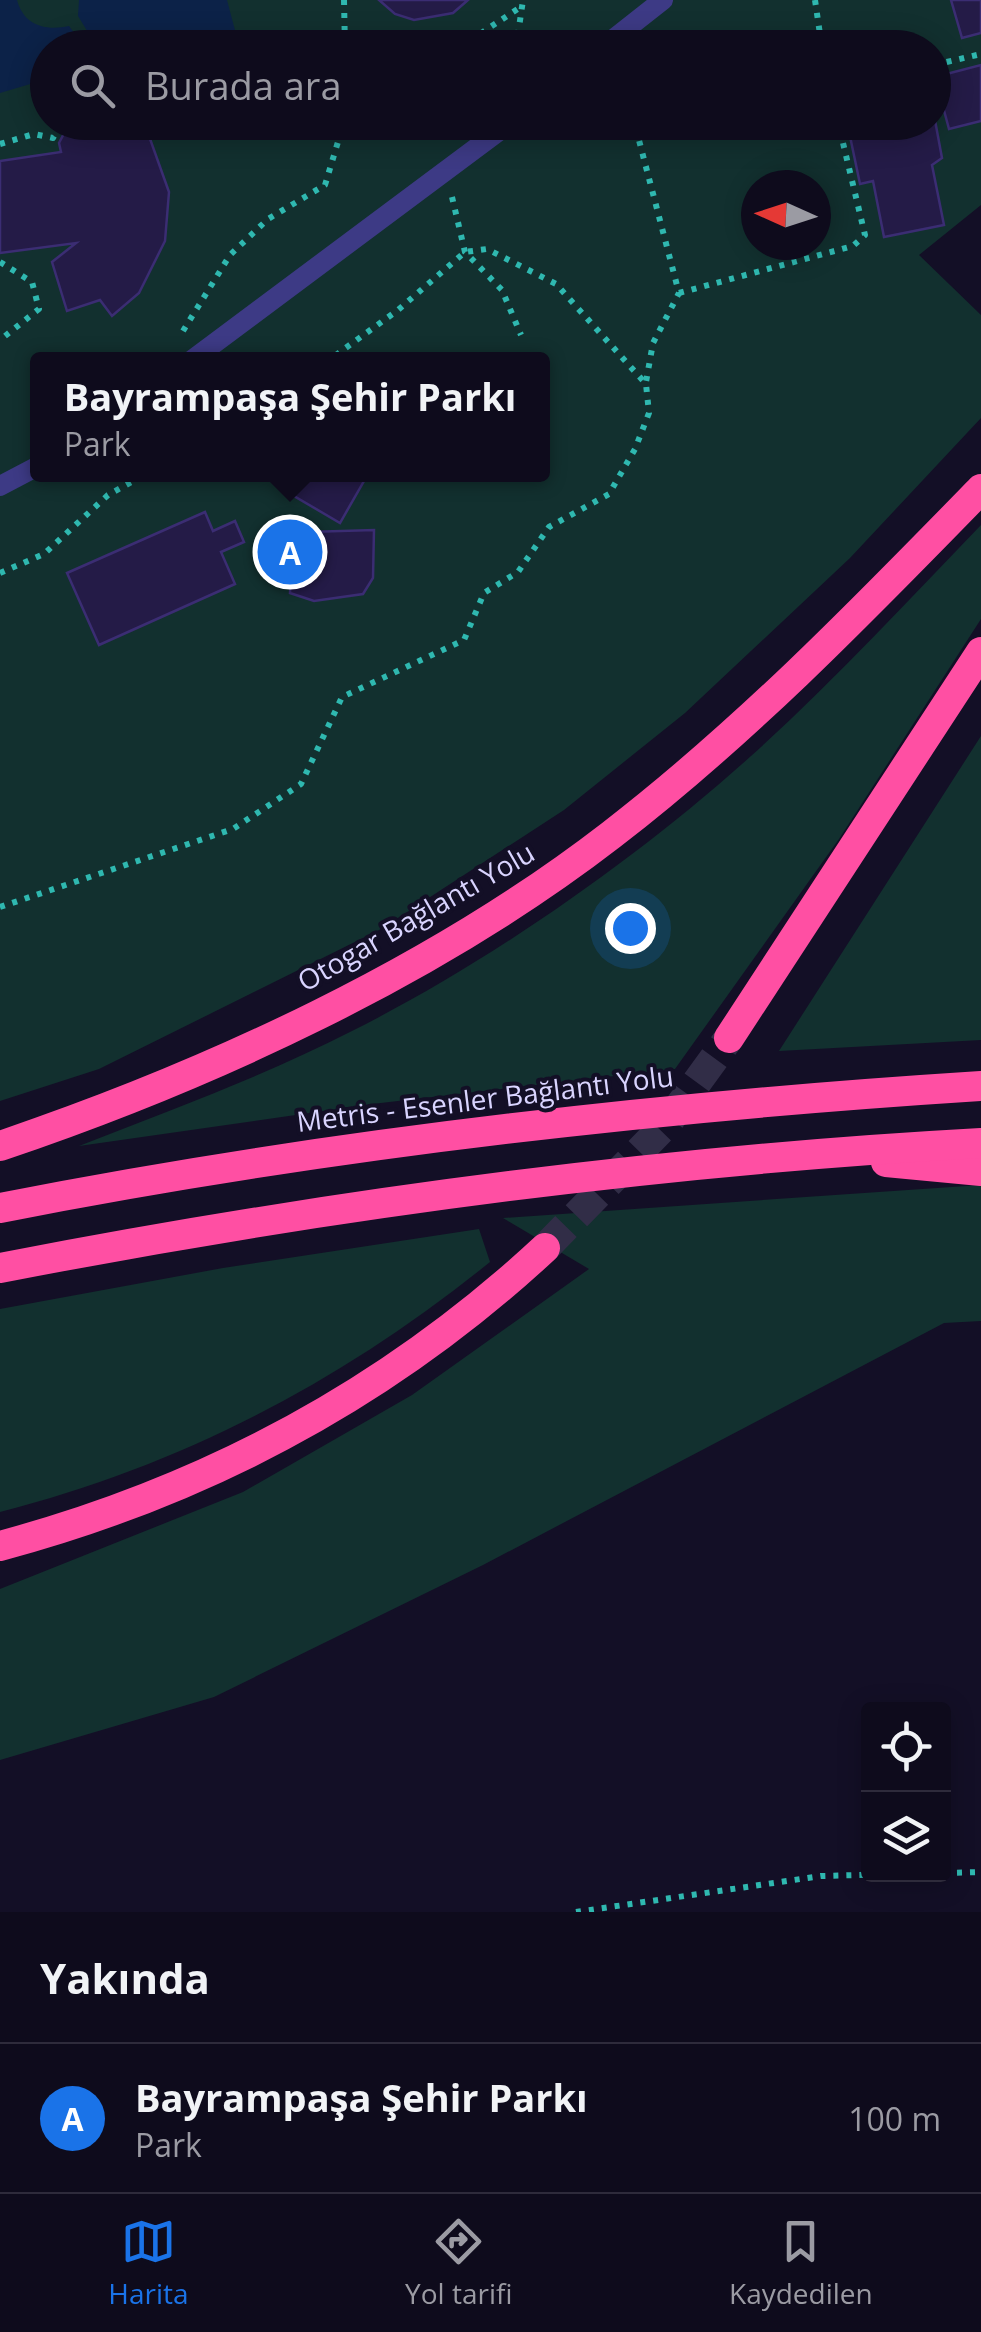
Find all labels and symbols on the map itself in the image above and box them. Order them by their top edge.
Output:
north arrow [741,170,831,260]
pin: A [258,514,322,590]
street label: Otogar Bağlantı Yolu [290,833,541,1000]
your location [605,903,656,954]
street label: Metris - Esenler Bağlantı Yolu [294,1056,675,1140]

